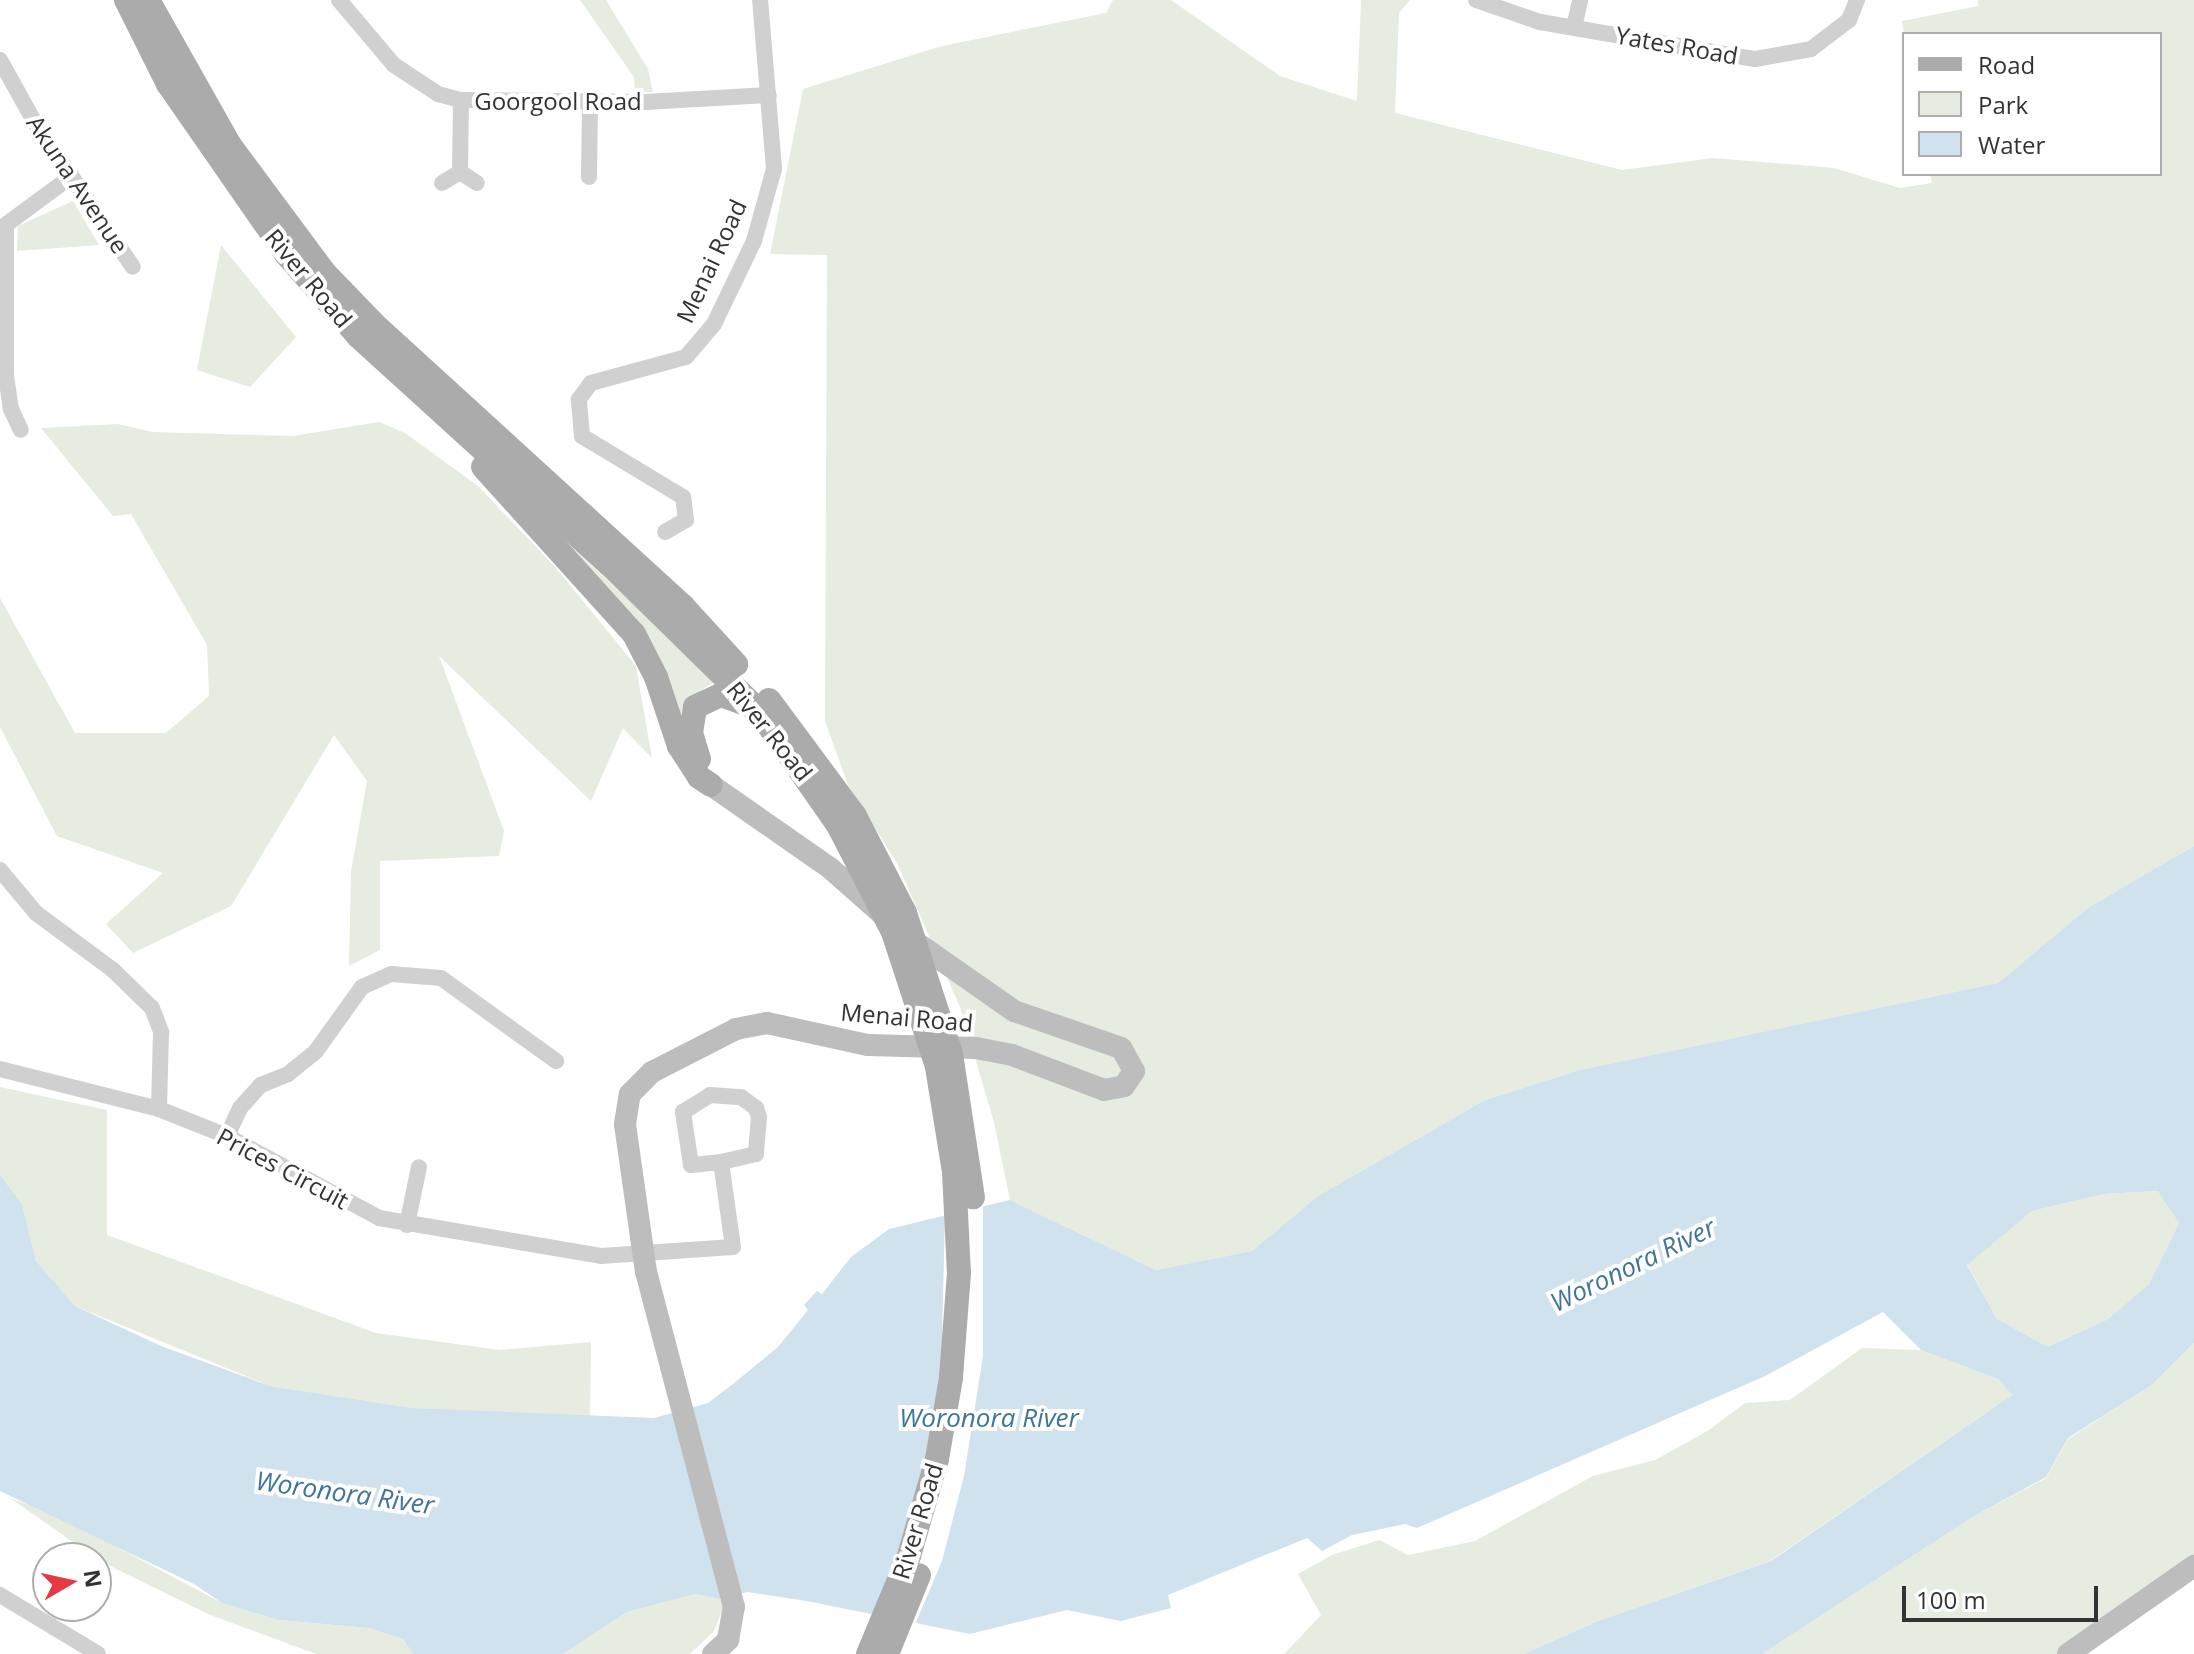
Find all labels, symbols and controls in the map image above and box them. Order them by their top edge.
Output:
street label: Yates Road [1614,20,1740,70]
legend [1902,32,2162,176]
text: Road [1978,48,2035,81]
street label: Goorgool Road [474,87,642,115]
text: Park [1978,88,2028,121]
street label: Akuna Avenue [21,109,135,259]
text: Water [1978,128,2045,161]
street label: Menai Road [670,195,752,327]
street label: River Road [260,223,358,333]
street label: River Road [721,675,819,787]
street label: Menai Road [840,997,974,1037]
street label: Prices Circuit [212,1121,354,1215]
water label: Woronora River [1545,1212,1721,1318]
water label: Woronora River [899,1402,1079,1434]
street label: River Road [886,1460,948,1582]
water label: Woronora River [254,1465,436,1521]
north arrow [32,1542,112,1622]
text: N [78,1567,110,1590]
scale bar [1906,1570,2102,1620]
text: 100 m [1916,1583,1986,1616]

